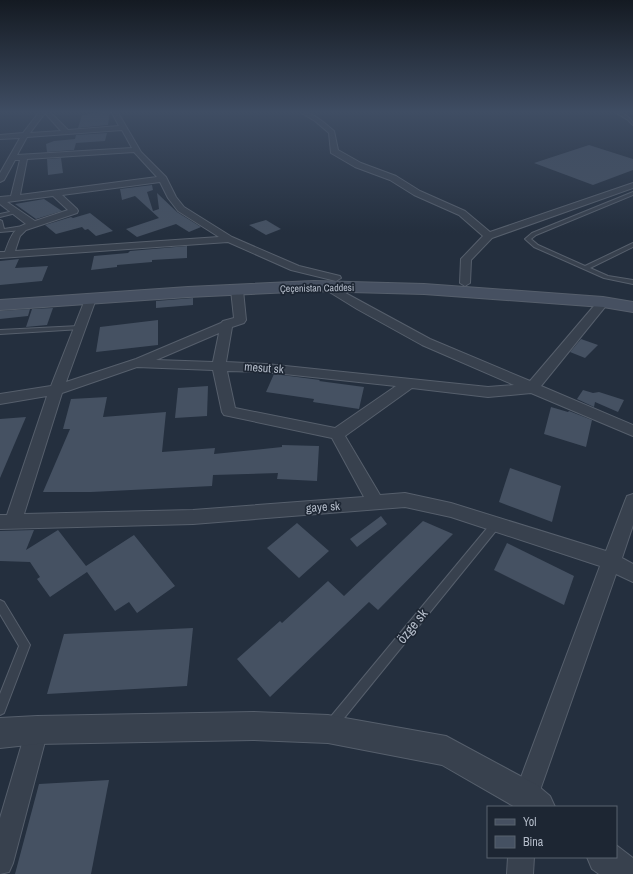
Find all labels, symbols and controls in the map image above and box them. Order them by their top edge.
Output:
street label: Çeçenistan Caddesi [280,281,354,295]
street label: mesut sk [244,359,284,377]
street label: gaye sk [306,498,341,516]
street label: özge sk [393,605,432,647]
legend [487,806,617,858]
text: Yol [523,814,536,830]
text: Bina [523,834,544,850]

